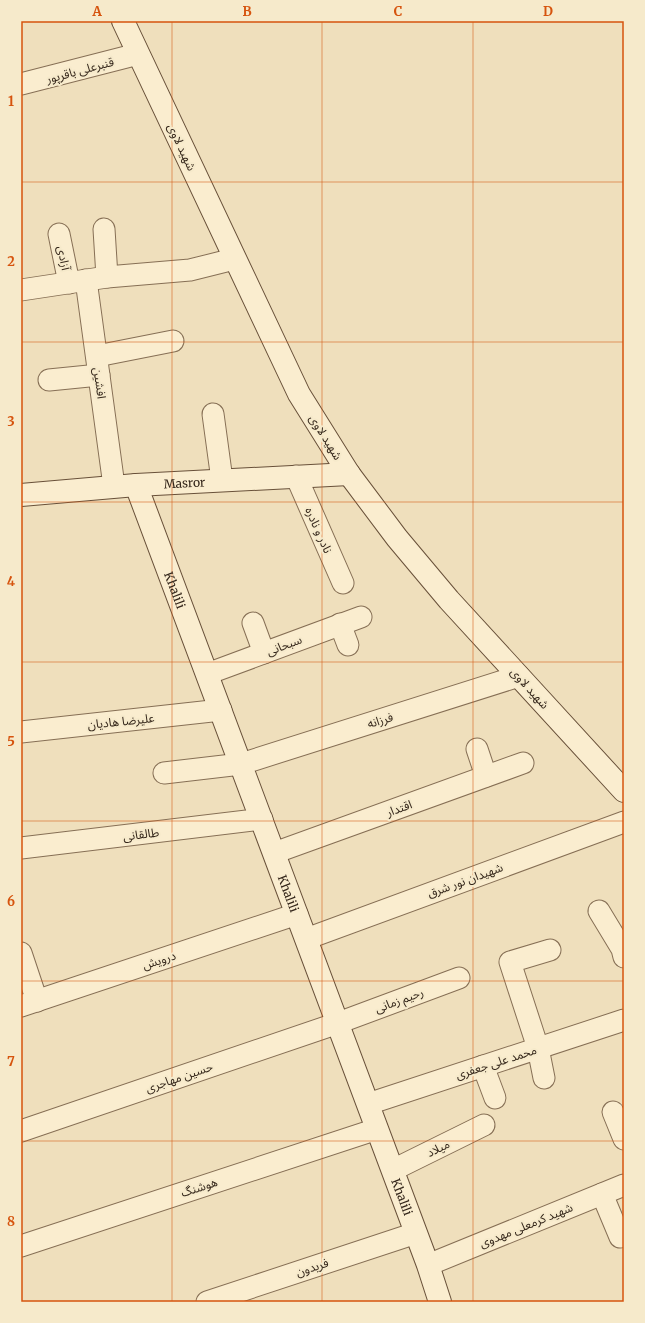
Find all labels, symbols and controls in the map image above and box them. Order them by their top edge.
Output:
text: A [91,3,102,20]
text: B [242,3,252,20]
text: C [394,3,403,20]
text: D [543,3,553,20]
street label: قنبرعلی باقرپور [44,54,116,88]
text: 1 [8,93,14,110]
street label: شهید لاوی [164,121,200,173]
street label: آزادی [54,244,74,272]
text: 2 [7,253,15,270]
street label: افشین [90,366,110,400]
street label: شهید لاوی [306,412,346,462]
text: 3 [7,413,15,430]
street label: Masror [163,474,206,491]
street label: نادر و نادره [302,505,336,555]
street label: Khalili [162,569,189,611]
text: 4 [7,573,16,590]
street label: سبحانی [264,631,304,659]
street label: شهید لاوی [507,664,553,712]
street label: فرزانه [365,709,395,731]
street label: علیرضا هادیان [87,710,155,732]
text: 5 [7,733,15,750]
street label: اقتدار [383,796,414,820]
street label: طالقانی [122,824,160,844]
street label: شهیدان نور شرق [425,859,505,901]
street label: Khalili [275,873,303,914]
text: 6 [7,893,15,910]
street label: درویش [140,947,178,972]
street label: رحیم زمانی [373,984,426,1018]
street label: محمد علی جعفری [453,1042,539,1082]
text: 7 [7,1053,15,1070]
street label: حسین مهاجری [143,1058,215,1096]
street label: میلاد [424,1136,452,1160]
street label: هوشنگ [179,1174,219,1200]
street label: Khalili [389,1176,416,1217]
street label: شهید کرمعلی مهدوی [477,1199,575,1251]
text: 8 [7,1213,15,1230]
street label: فریدون [294,1255,330,1279]

